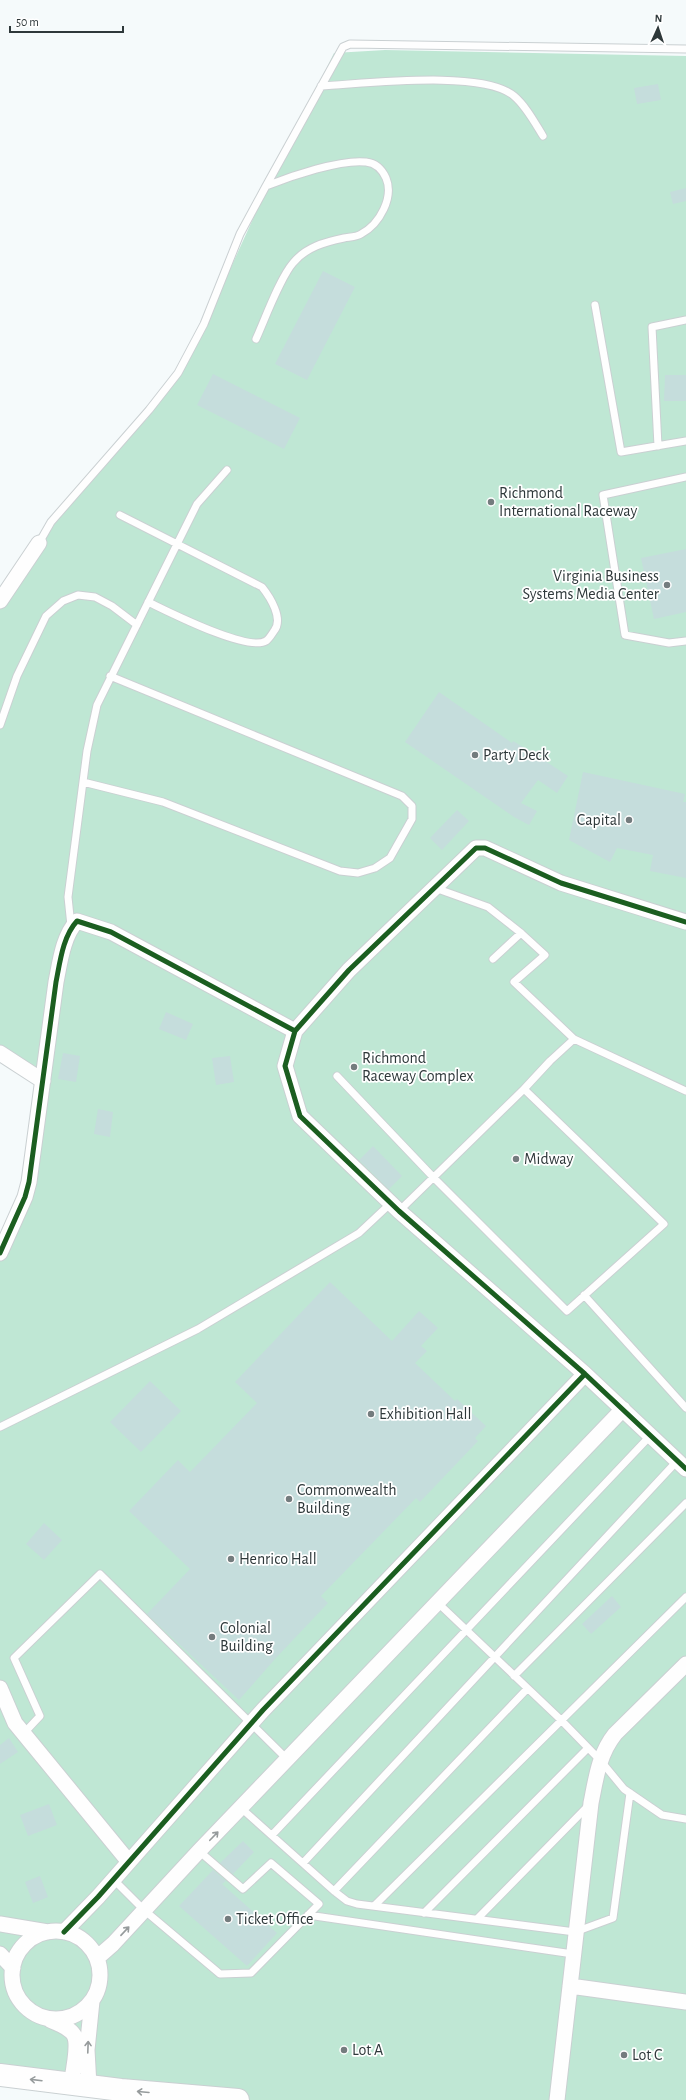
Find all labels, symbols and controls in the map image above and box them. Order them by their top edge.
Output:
scale bar [10,8,123,34]
north arrow [638,8,678,48]
text: N [654,13,663,24]
text: 50 m [16,16,39,28]
place label: Richmond International Raceway [499,485,638,520]
marker: Richmond International Raceway [486,497,496,507]
place label: Virginia Business Systems Media Center [522,568,660,603]
marker: Virginia Business Systems Media Center [662,580,672,590]
place label: Party Deck [483,747,550,764]
marker: Party Deck [470,750,480,760]
place label: Capital [577,812,621,828]
marker: Capital [624,815,634,825]
place label: Richmond Raceway Complex [362,1050,474,1085]
marker: Richmond Raceway Complex [349,1062,359,1072]
place label: Midway [524,1151,573,1168]
marker: Midway [511,1154,521,1164]
place label: Exhibition Hall [379,1406,471,1422]
marker: Exhibition Hall [366,1409,376,1419]
place label: Commonwealth Building [297,1482,397,1516]
marker: Commonwealth Building [284,1494,294,1504]
place label: Henrico Hall [239,1551,317,1567]
marker: Henrico Hall [226,1554,236,1564]
place label: Colonial Building [220,1620,273,1654]
marker: Colonial Building [207,1632,217,1642]
one-way arrow [209,1831,219,1841]
place label: Ticket Office [236,1911,313,1927]
marker: Ticket Office [223,1914,233,1924]
one-way arrow [120,1926,130,1936]
one-way arrow [84,2041,91,2054]
place label: Lot A [352,2042,383,2058]
marker: Lot A [339,2045,349,2055]
place label: Lot C [632,2047,662,2063]
marker: Lot C [619,2050,629,2060]
one-way arrow [30,2076,43,2084]
one-way arrow [137,2088,150,2095]

